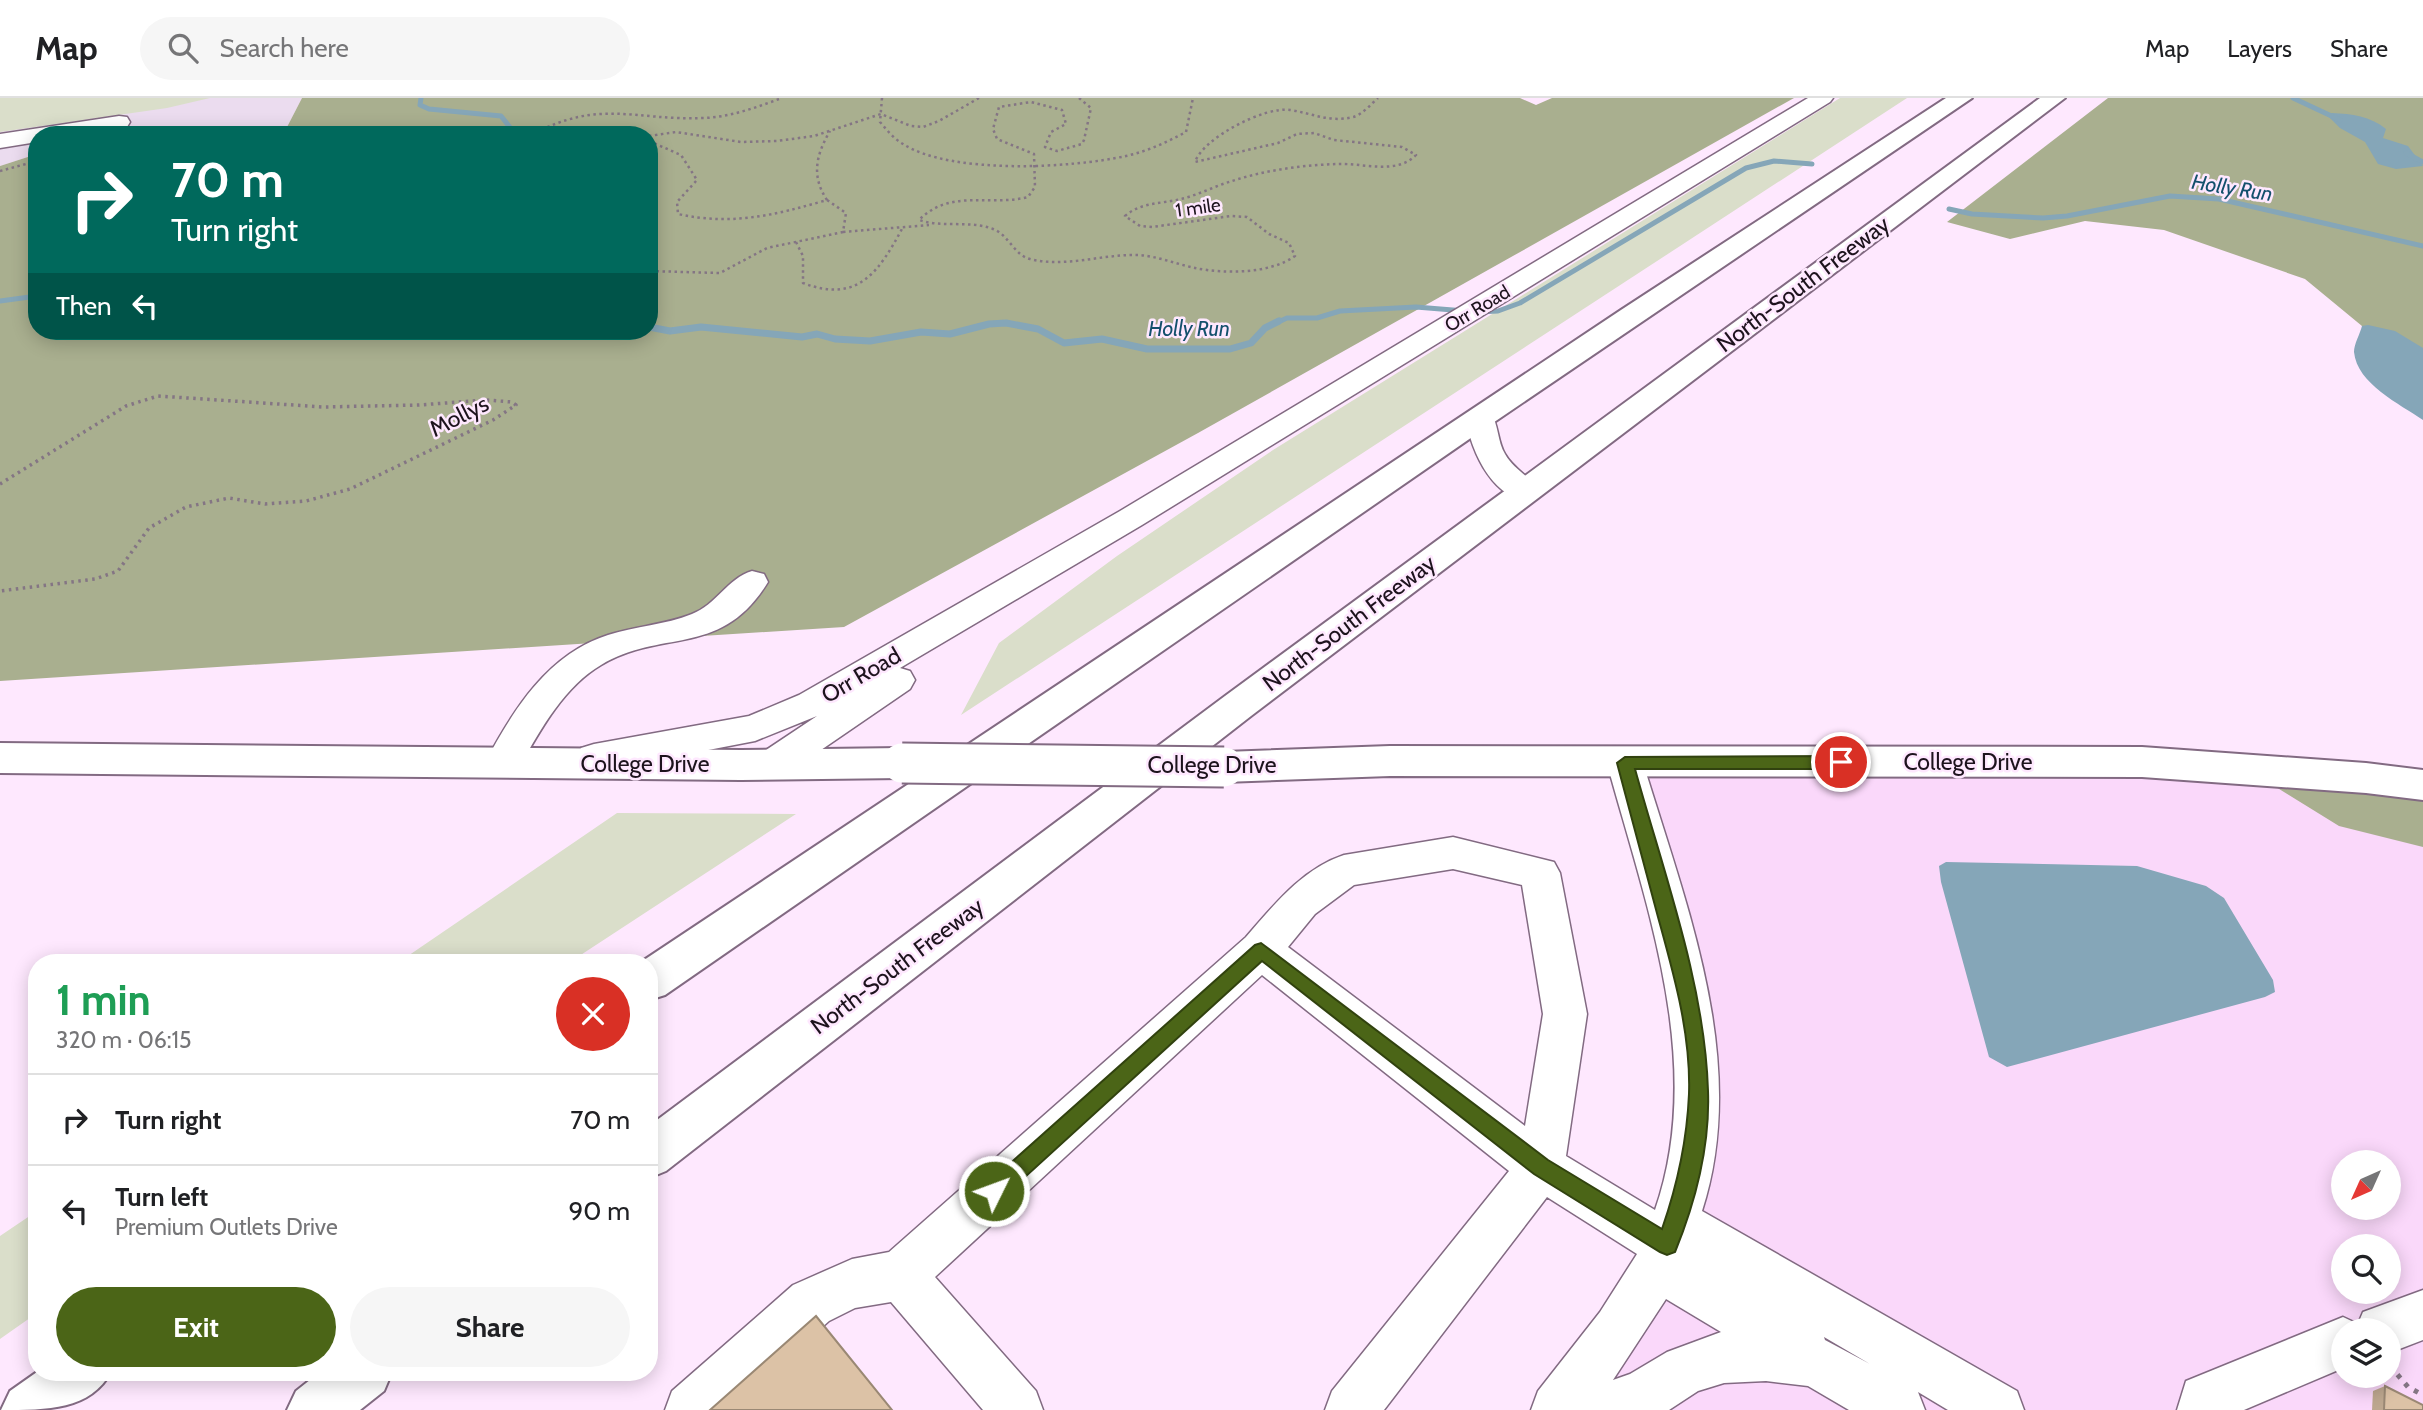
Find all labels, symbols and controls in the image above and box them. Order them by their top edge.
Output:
search box [140,17,630,80]
text: Map [35,28,98,68]
icon: search [164,29,202,67]
text: Search here [220,32,349,64]
text: Map [2145,34,2189,63]
text: Layers [2227,34,2292,63]
text: Share [2330,34,2388,63]
text: 70 m [171,150,284,209]
icon: right [56,154,147,245]
water label: Holly Run [2190,169,2274,206]
street label: 1 mile [1174,193,1222,222]
text: Turn right [171,210,298,249]
street label: North-South Freeway [1711,210,1895,358]
street label: Orr Road [1440,280,1514,337]
icon: left [126,287,164,325]
text: Then [56,290,112,322]
water label: Holly Run [1148,316,1230,341]
street label: Mollys [425,389,493,443]
street label: North-South Freeway [1257,549,1441,697]
street label: Orr Road [816,641,906,709]
pin [1811,732,1871,792]
icon: arrive [1822,743,1860,781]
street label: College Drive [1903,748,2033,776]
street label: College Drive [580,750,710,778]
street label: College Drive [1147,751,1277,779]
street label: North-South Freeway [805,892,989,1040]
text: 1 min [56,974,151,1026]
button: close [556,977,630,1051]
text: 320 m · 06:15 [56,1026,192,1054]
icon: right [56,1101,94,1139]
text: Turn right [115,1104,221,1136]
text: 70 m [570,1104,630,1136]
north arrow [2331,1150,2401,1220]
map controls [2331,1150,2401,1388]
position arrow [957,1154,1031,1228]
text: Turn left [115,1181,208,1213]
icon: left [56,1192,94,1230]
text: 90 m [568,1195,630,1227]
text: Premium Outlets Drive [115,1213,338,1241]
button: search [2331,1234,2401,1304]
button: Exit [56,1287,336,1367]
button: Share [350,1287,630,1367]
button: layers [2331,1318,2401,1388]

